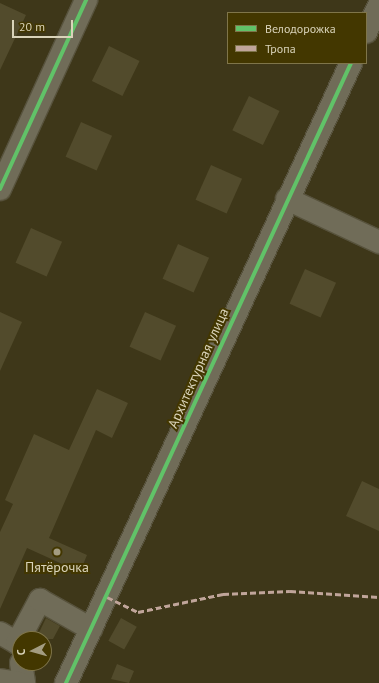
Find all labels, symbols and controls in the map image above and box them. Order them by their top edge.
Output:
scale bar [14,12,75,38]
legend [227,12,367,64]
text: 20 m [19,19,45,34]
text: Велодорожка [265,21,336,36]
text: Тропа [265,41,296,56]
street label: Архитектурная улица [164,305,232,431]
marker: Пятёрочка [52,547,62,557]
place label: Пятёрочка [25,559,89,575]
north arrow [12,631,52,671]
text: С [14,648,28,656]

